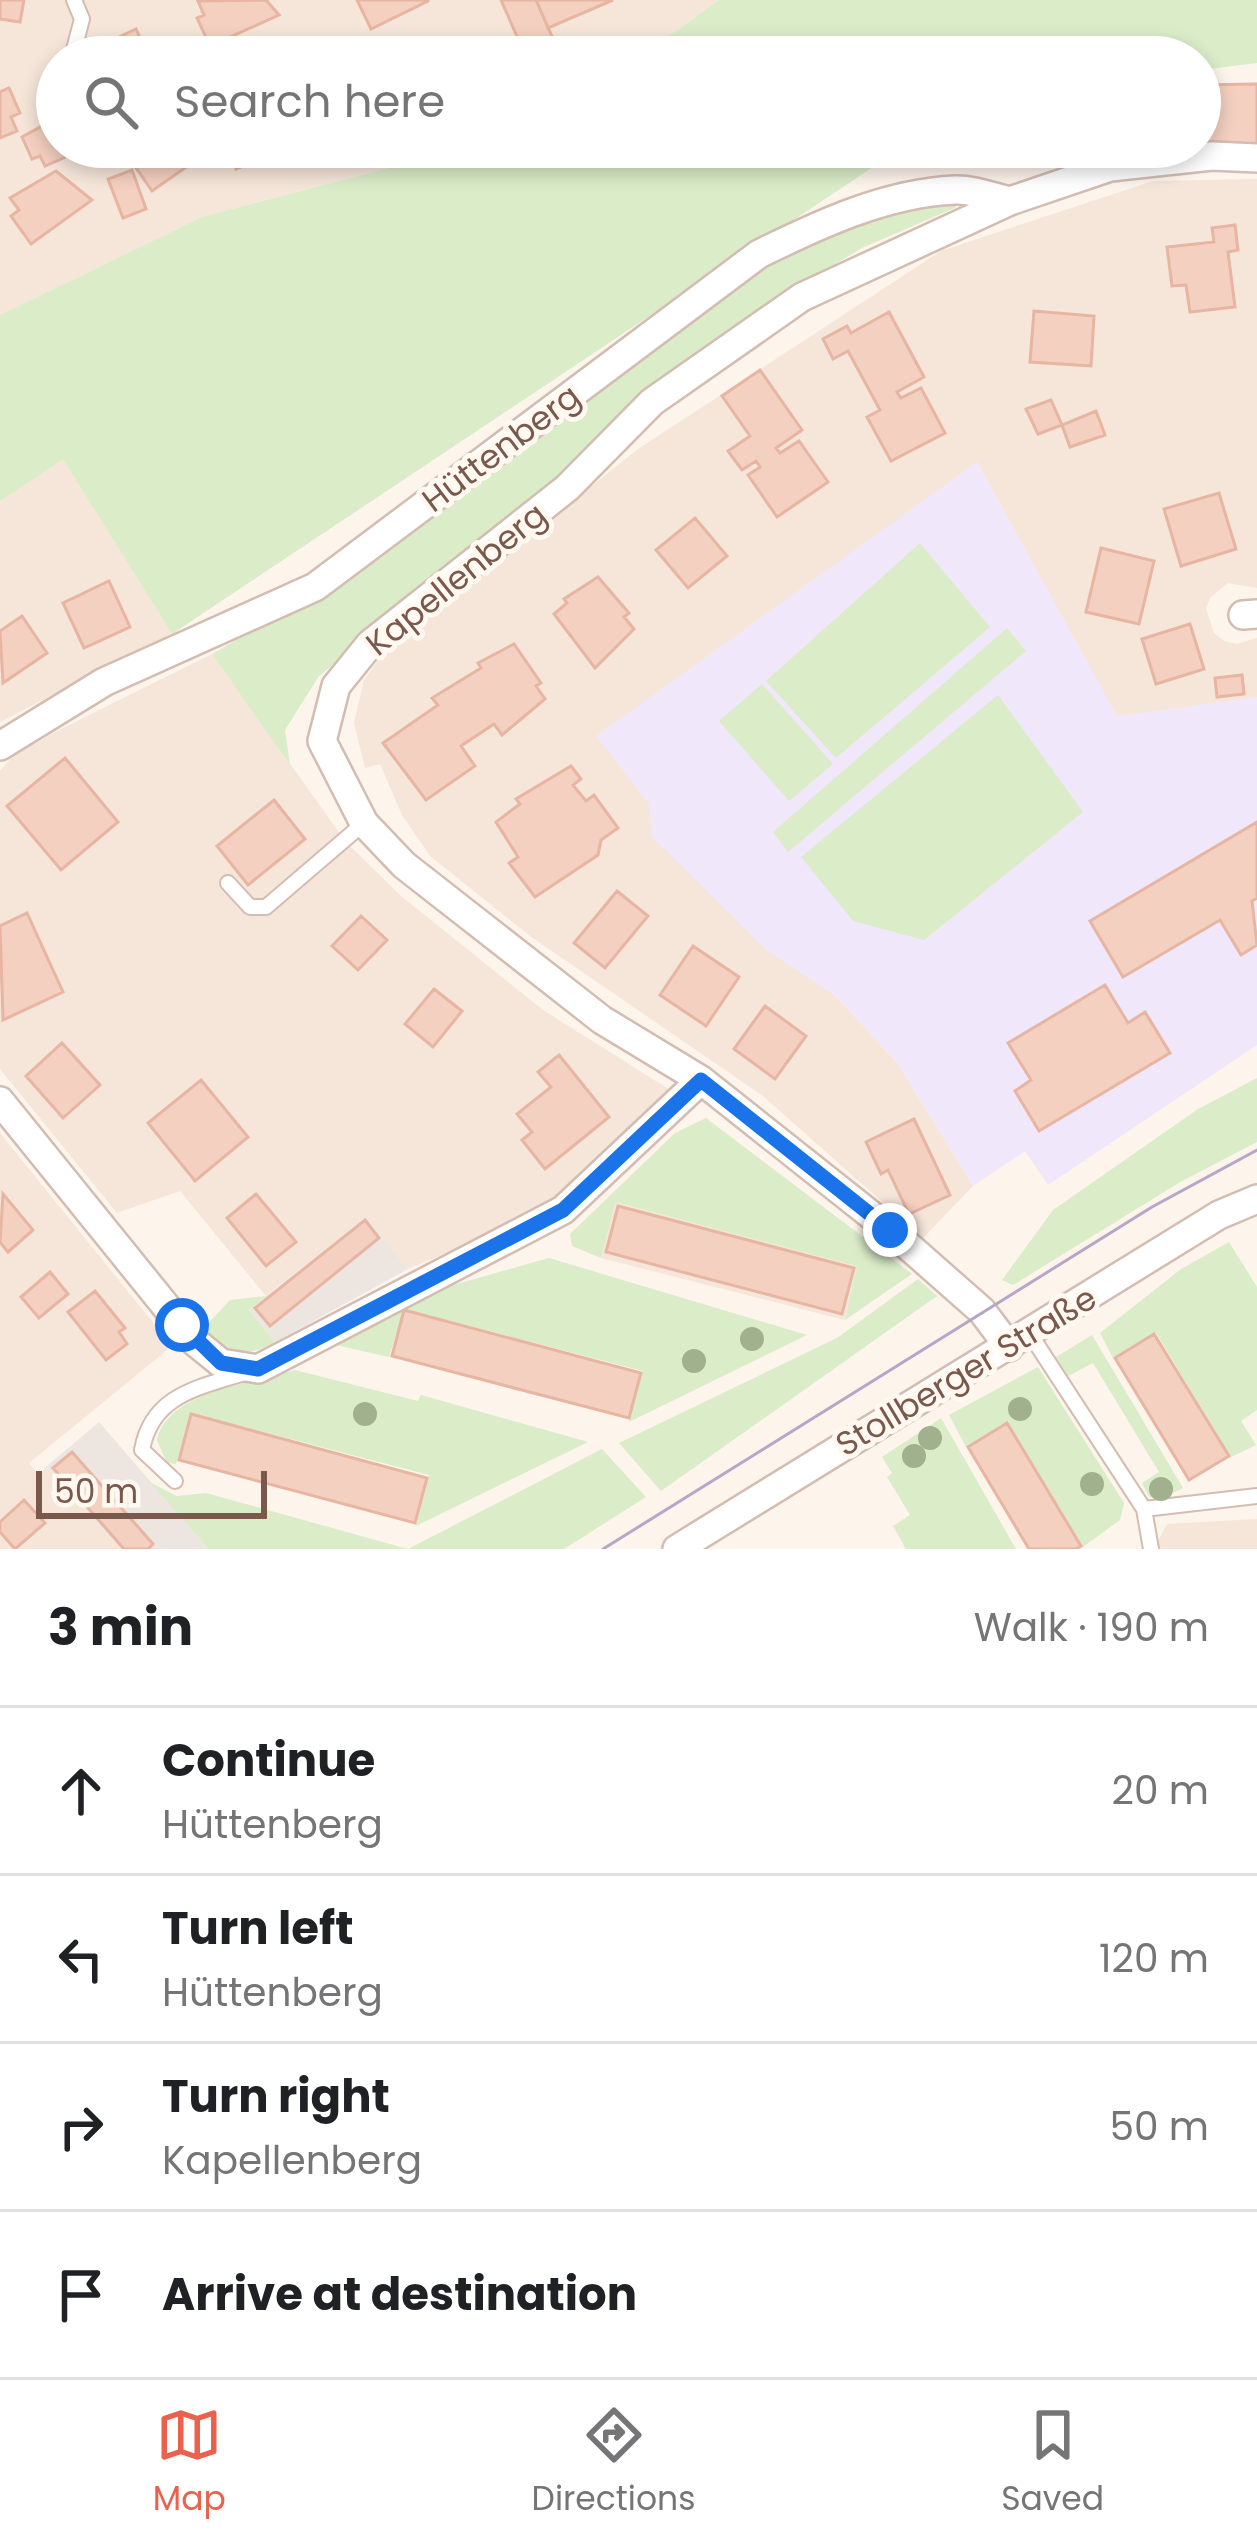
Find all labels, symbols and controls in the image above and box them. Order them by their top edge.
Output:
search box [36,36,1221,168]
icon: search [78,69,144,135]
text: Search here [174,70,445,133]
street label: Hüttenberg [412,373,590,523]
street label: Kapellenberg [356,491,556,667]
route end [863,1203,917,1257]
street label: Stollberger Straße [827,1274,1105,1468]
route start [155,1298,209,1352]
scale bar [36,1465,267,1518]
text: 50 m [54,1468,138,1515]
text: 3 min [48,1591,193,1663]
text: Walk · 190 m [974,1600,1209,1655]
text: Continue [162,1729,375,1792]
icon: ahead [48,1758,114,1824]
text: 20 m [1111,1763,1209,1818]
text: Hüttenberg [162,1797,383,1852]
text: Turn left [162,1897,354,1960]
icon: left [48,1926,114,1992]
text: 120 m [1099,1931,1209,1986]
text: Hüttenberg [162,1965,383,2020]
text: Turn right [162,2065,390,2128]
icon: right [48,2094,114,2160]
text: 50 m [1109,2099,1209,2154]
text: Kapellenberg [162,2133,422,2188]
icon: arrive [48,2262,114,2328]
text: Arrive at destination [162,2263,637,2326]
tab: Map [153,2402,226,2524]
tab: Directions [532,2402,695,2524]
tab: Saved [1001,2402,1104,2524]

